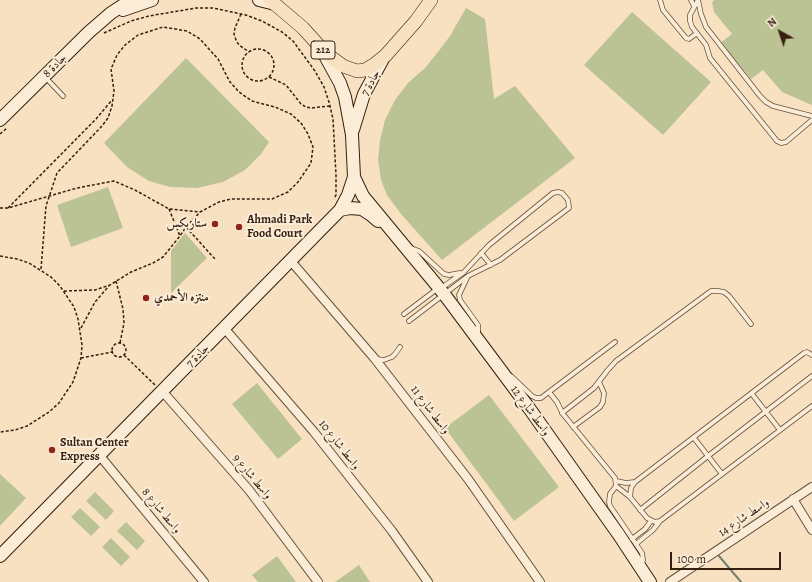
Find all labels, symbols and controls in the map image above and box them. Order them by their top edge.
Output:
north arrow [760,12,800,52]
text: N [764,14,780,31]
road number: 212 [311,41,335,59]
street label: جادة 8 [40,51,70,81]
street label: جادة 7 [358,68,384,98]
place label: Ahmadi Park Food Court [247,213,312,241]
place label: ستاربكس [166,217,207,231]
marker: ستاربكس [210,219,220,229]
marker: Ahmadi Park Food Court [234,222,244,232]
place label: منتزه الأحمدي [154,291,209,305]
marker: منتزه الأحمدي [141,293,151,303]
street label: جادة 7 [183,341,213,371]
street label: واسط شارع 11 [407,383,453,437]
street label: واسط شارع 12 [507,383,553,439]
street label: واسط شارع 10 [315,417,363,473]
place label: Sultan Center Express [60,436,129,464]
marker: Sultan Center Express [47,445,57,455]
street label: واسط شارع 9 [229,452,275,502]
street label: واسط شارع 8 [138,485,184,537]
street label: واسط شارع 14 [716,496,772,540]
scale bar [672,544,783,570]
text: 100 m [677,551,706,567]

